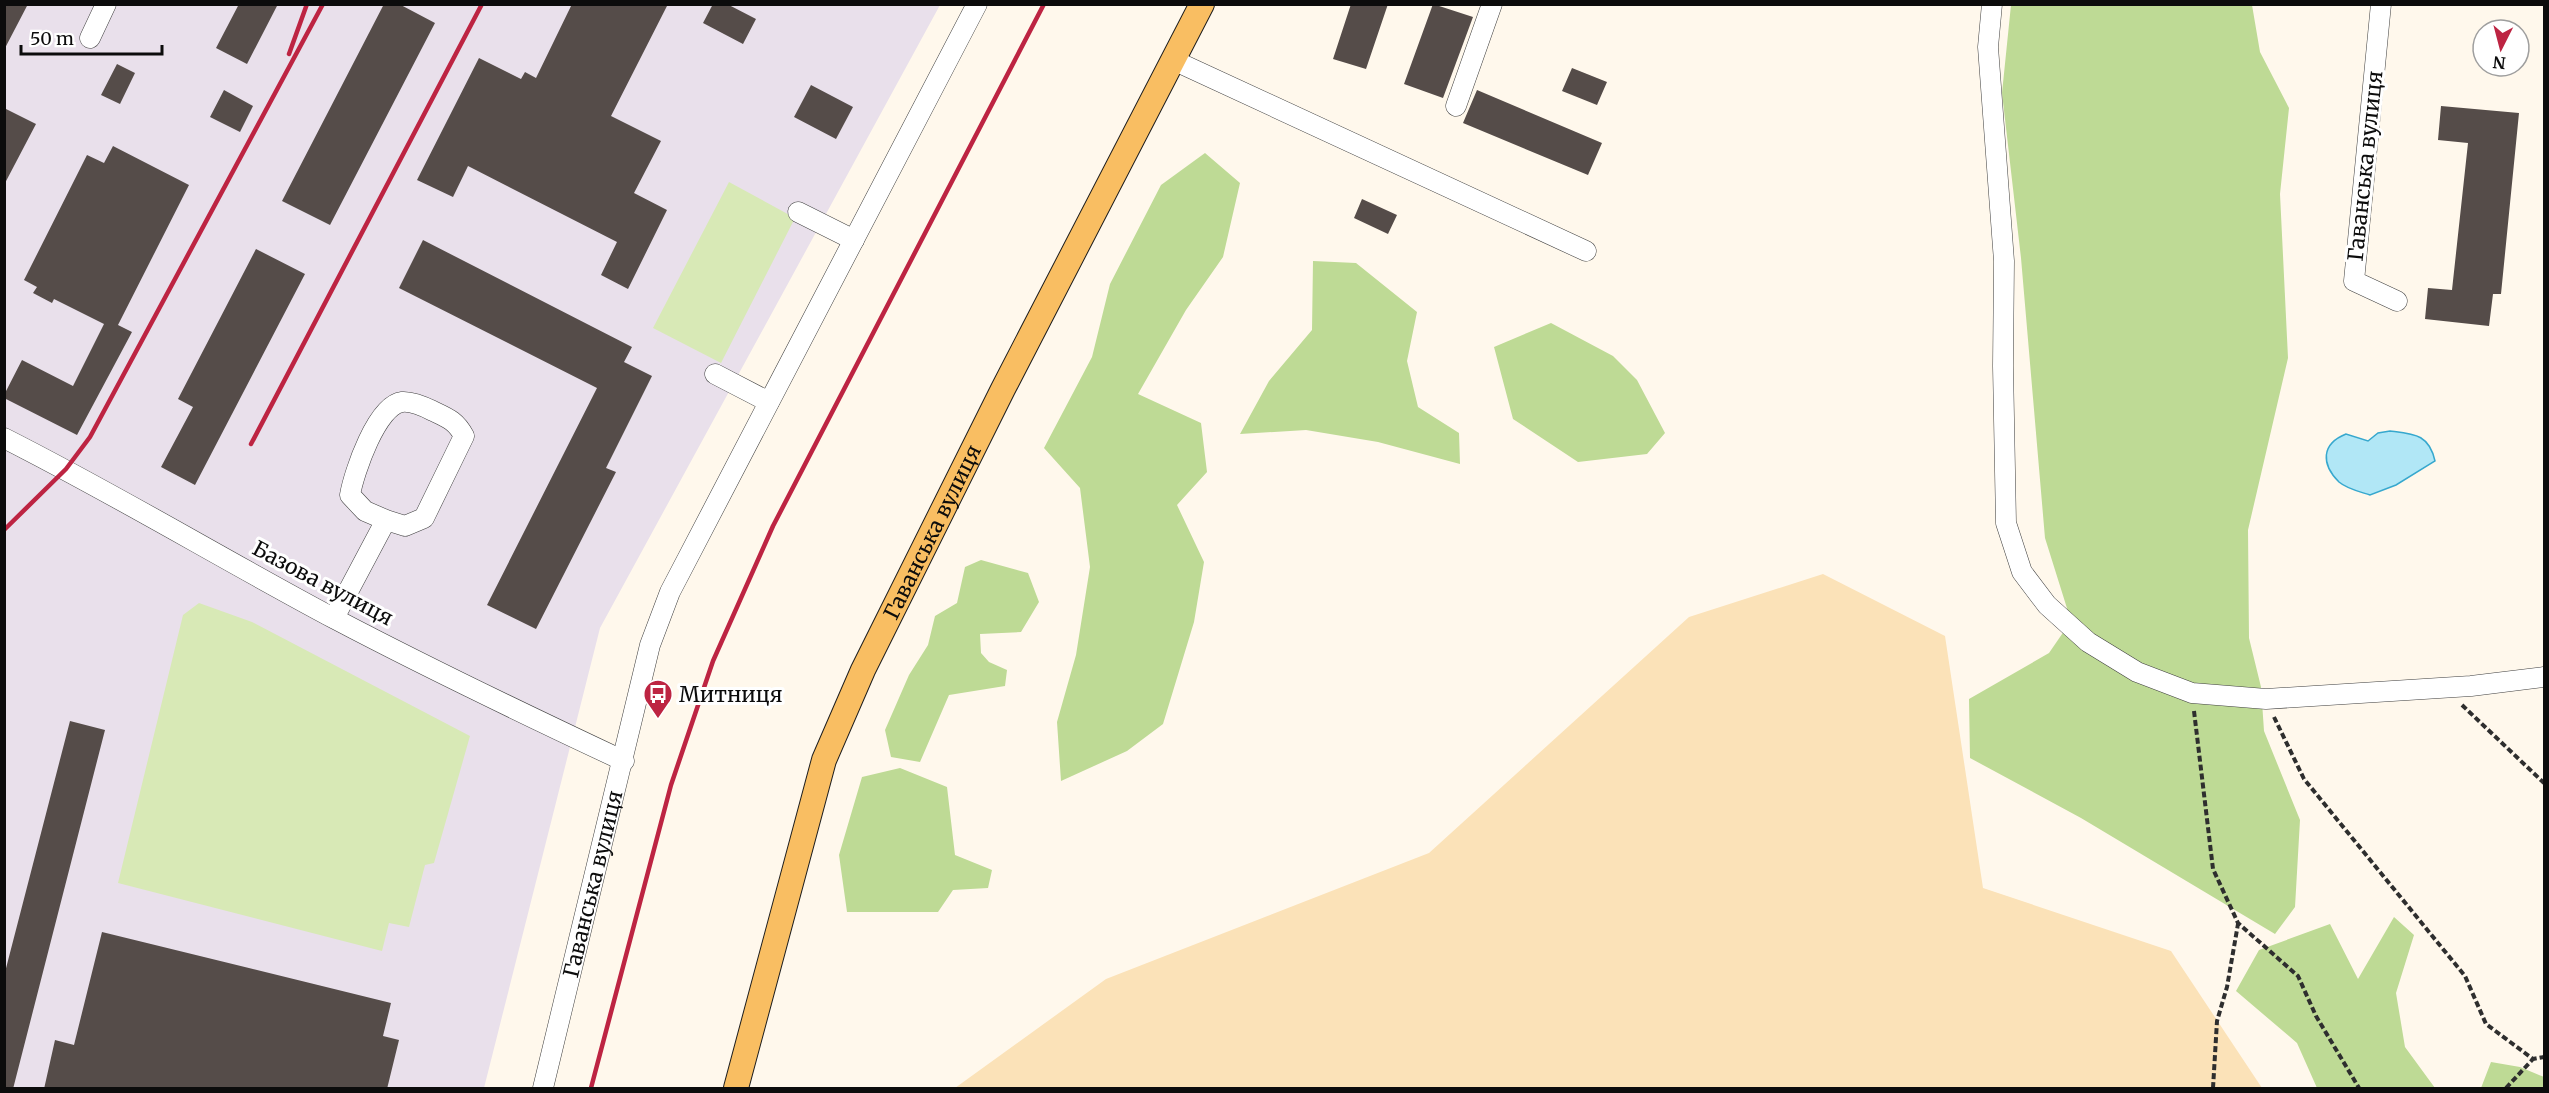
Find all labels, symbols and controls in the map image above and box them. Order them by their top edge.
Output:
scale bar [21,18,162,56]
north arrow [2471,18,2531,78]
text: 50 m [30,27,74,50]
text: N [2492,52,2507,74]
street label: Гаванська вулиця [2342,69,2388,263]
street label: Гаванська вулиця [877,440,987,624]
street label: Базова вулиця [248,535,398,631]
bus stop icon: Митниця [642,678,674,720]
place label: Митниця [679,681,783,708]
street label: Гаванська вулиця [557,788,628,980]

